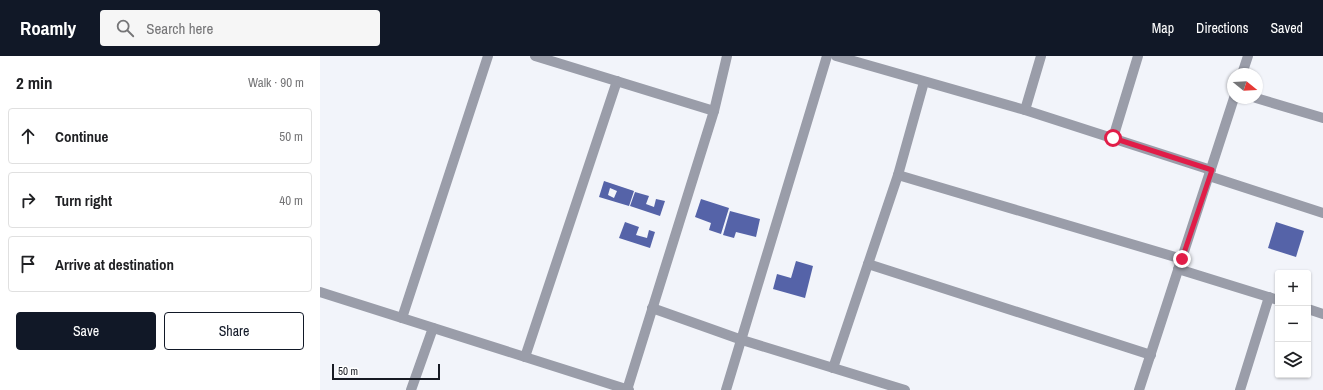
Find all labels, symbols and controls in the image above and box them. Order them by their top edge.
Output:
search box [100,10,380,46]
text: Roamly [20,15,76,41]
icon: search [114,17,136,39]
text: Search here [146,18,213,39]
text: Map [1152,19,1174,37]
text: Directions [1196,19,1248,37]
text: Saved [1270,19,1303,37]
north arrow [1227,68,1263,104]
text: 2 min [16,71,52,94]
text: Walk · 90 m [248,74,304,91]
icon: ahead [17,125,39,147]
text: Continue [55,126,108,147]
text: 50 m [279,128,303,145]
route start [1104,129,1122,147]
icon: right [17,189,39,211]
text: Turn right [55,190,112,211]
text: 40 m [279,192,303,209]
route end [1173,250,1191,268]
icon: arrive [17,253,39,275]
text: Arrive at destination [55,254,174,275]
map controls [1275,270,1311,378]
button: + [1275,270,1311,306]
button: − [1275,306,1311,342]
button: Save [16,312,156,350]
button: Share [164,312,304,350]
button: layers [1275,342,1311,378]
scale bar [332,362,440,381]
text: 50 m [338,364,358,378]

